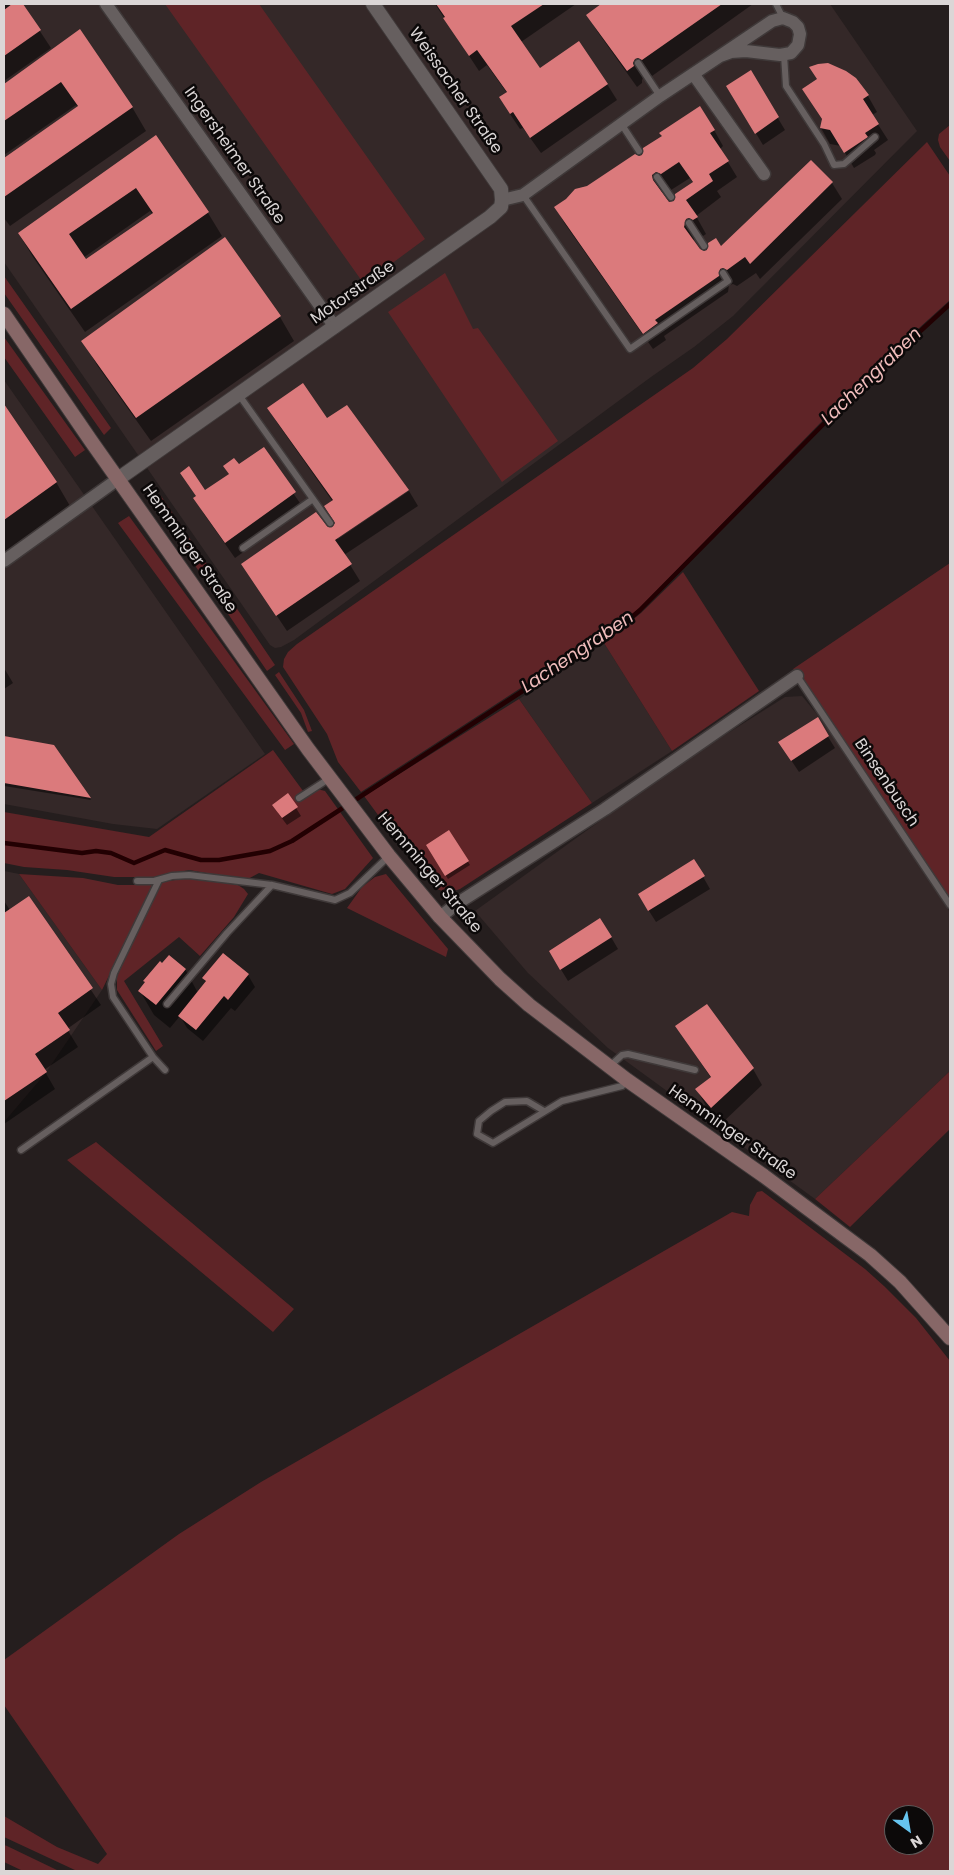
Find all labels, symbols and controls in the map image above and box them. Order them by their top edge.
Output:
street label: Weissacher Straße [404,24,506,158]
street label: Ingersheimer Straße [179,84,289,228]
street label: Motorstraße [307,257,399,329]
water label: Lachengraben [817,324,927,430]
street label: Hemminger Straße [138,481,240,617]
water label: Lachengraben [518,607,638,699]
street label: Binsenbusch [850,735,922,831]
street label: Hemminger Straße [373,809,485,937]
street label: Hemminger Straße [664,1082,800,1184]
north arrow [884,1805,934,1855]
text: N [907,1831,926,1853]

